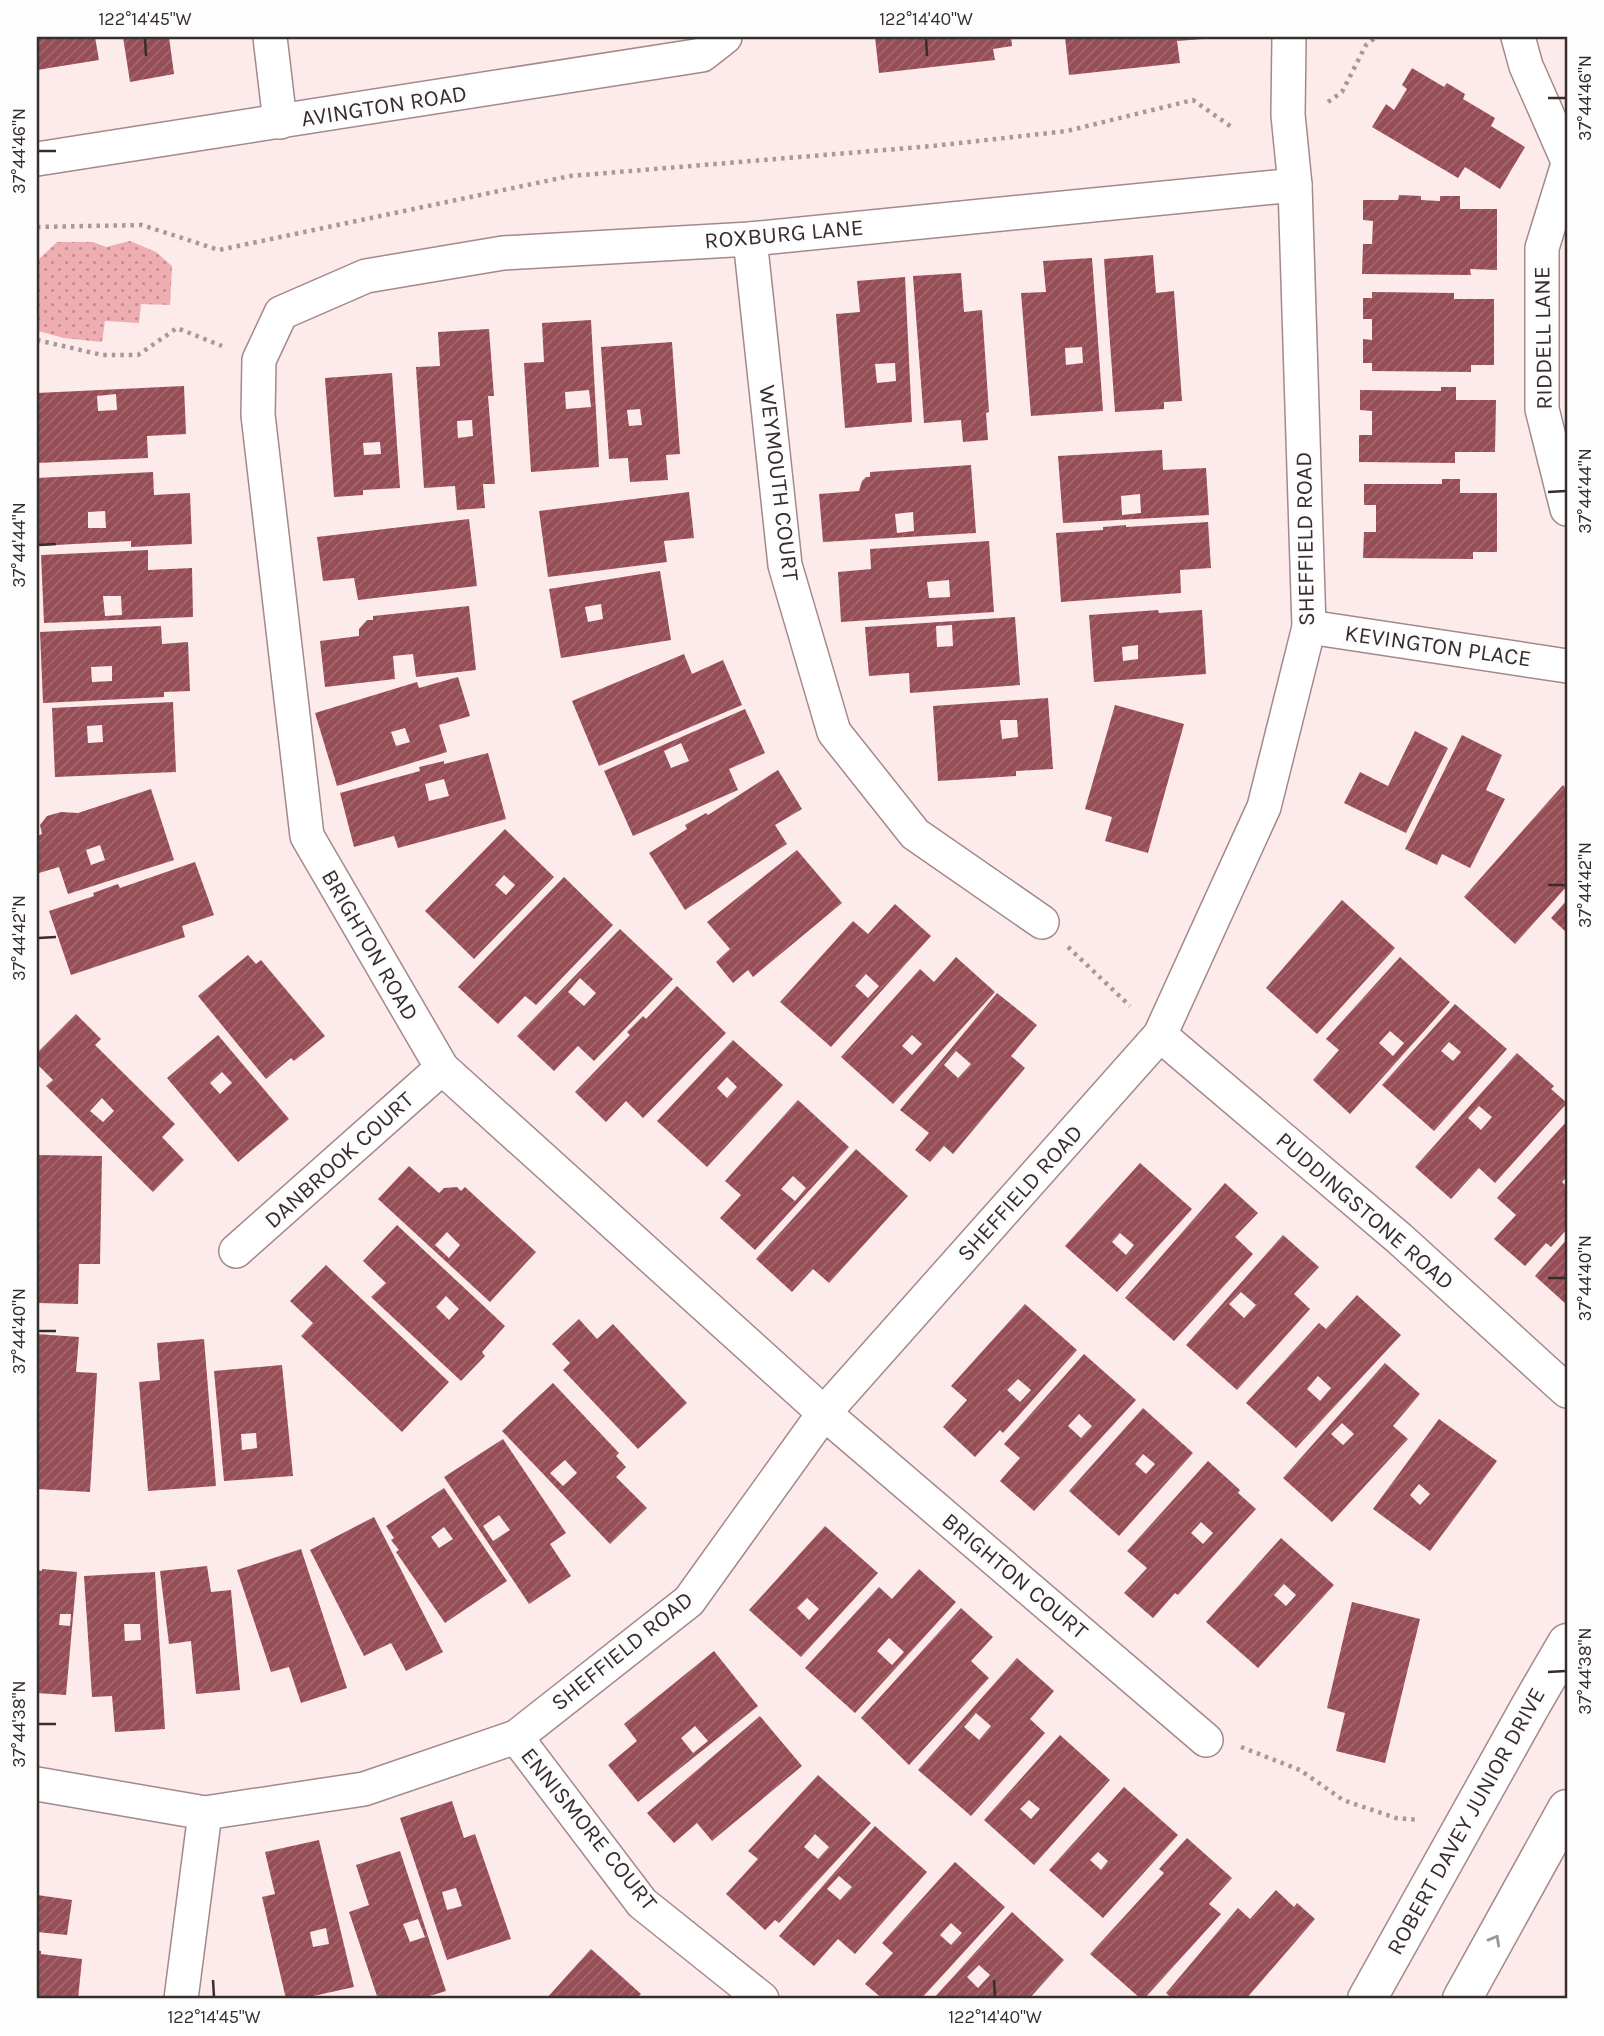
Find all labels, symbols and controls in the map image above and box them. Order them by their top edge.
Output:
text: 122°14'45"W [98,8,192,30]
text: 122°14'40"W [879,8,973,30]
text: 37°44'46"N [1574,55,1596,141]
street label: AVINGTON ROAD [299,80,469,132]
text: 37°44'46"N [8,108,30,194]
street label: ROXBURG LANE [703,214,865,254]
street label: RIDDELL LANE [1528,266,1558,410]
street label: WEYMOUTH COURT [754,383,804,583]
text: 37°44'44"N [1574,448,1596,534]
street label: SHEFFIELD ROAD [1290,452,1320,626]
text: 37°44'44"N [8,502,30,588]
street label: KEVINGTON PLACE [1343,620,1533,672]
text: 37°44'42"N [1574,842,1596,928]
street label: BRIGHTON ROAD [316,865,424,1025]
text: 37°44'42"N [8,895,30,981]
street label: DANBROOK COURT [259,1086,419,1234]
street label: SHEFFIELD ROAD [952,1119,1088,1267]
street label: PUDDINGSTONE ROAD [1271,1126,1459,1296]
text: 37°44'40"N [1574,1235,1596,1321]
text: 37°44'40"N [8,1288,30,1374]
street label: BRIGHTON COURT [937,1507,1094,1645]
street label: SHEFFIELD ROAD [546,1586,698,1716]
text: 37°44'38"N [1574,1627,1596,1715]
text: 37°44'38"N [8,1680,30,1768]
street label: ROBERT DAVEY JUNIOR DRIVE [1381,1683,1551,1959]
street label: ENNISMORE COURT [515,1742,663,1916]
one-way arrow [1487,1934,1500,1947]
text: 122°14'45"W [167,2006,261,2028]
text: 122°14'40"W [948,2006,1042,2028]

